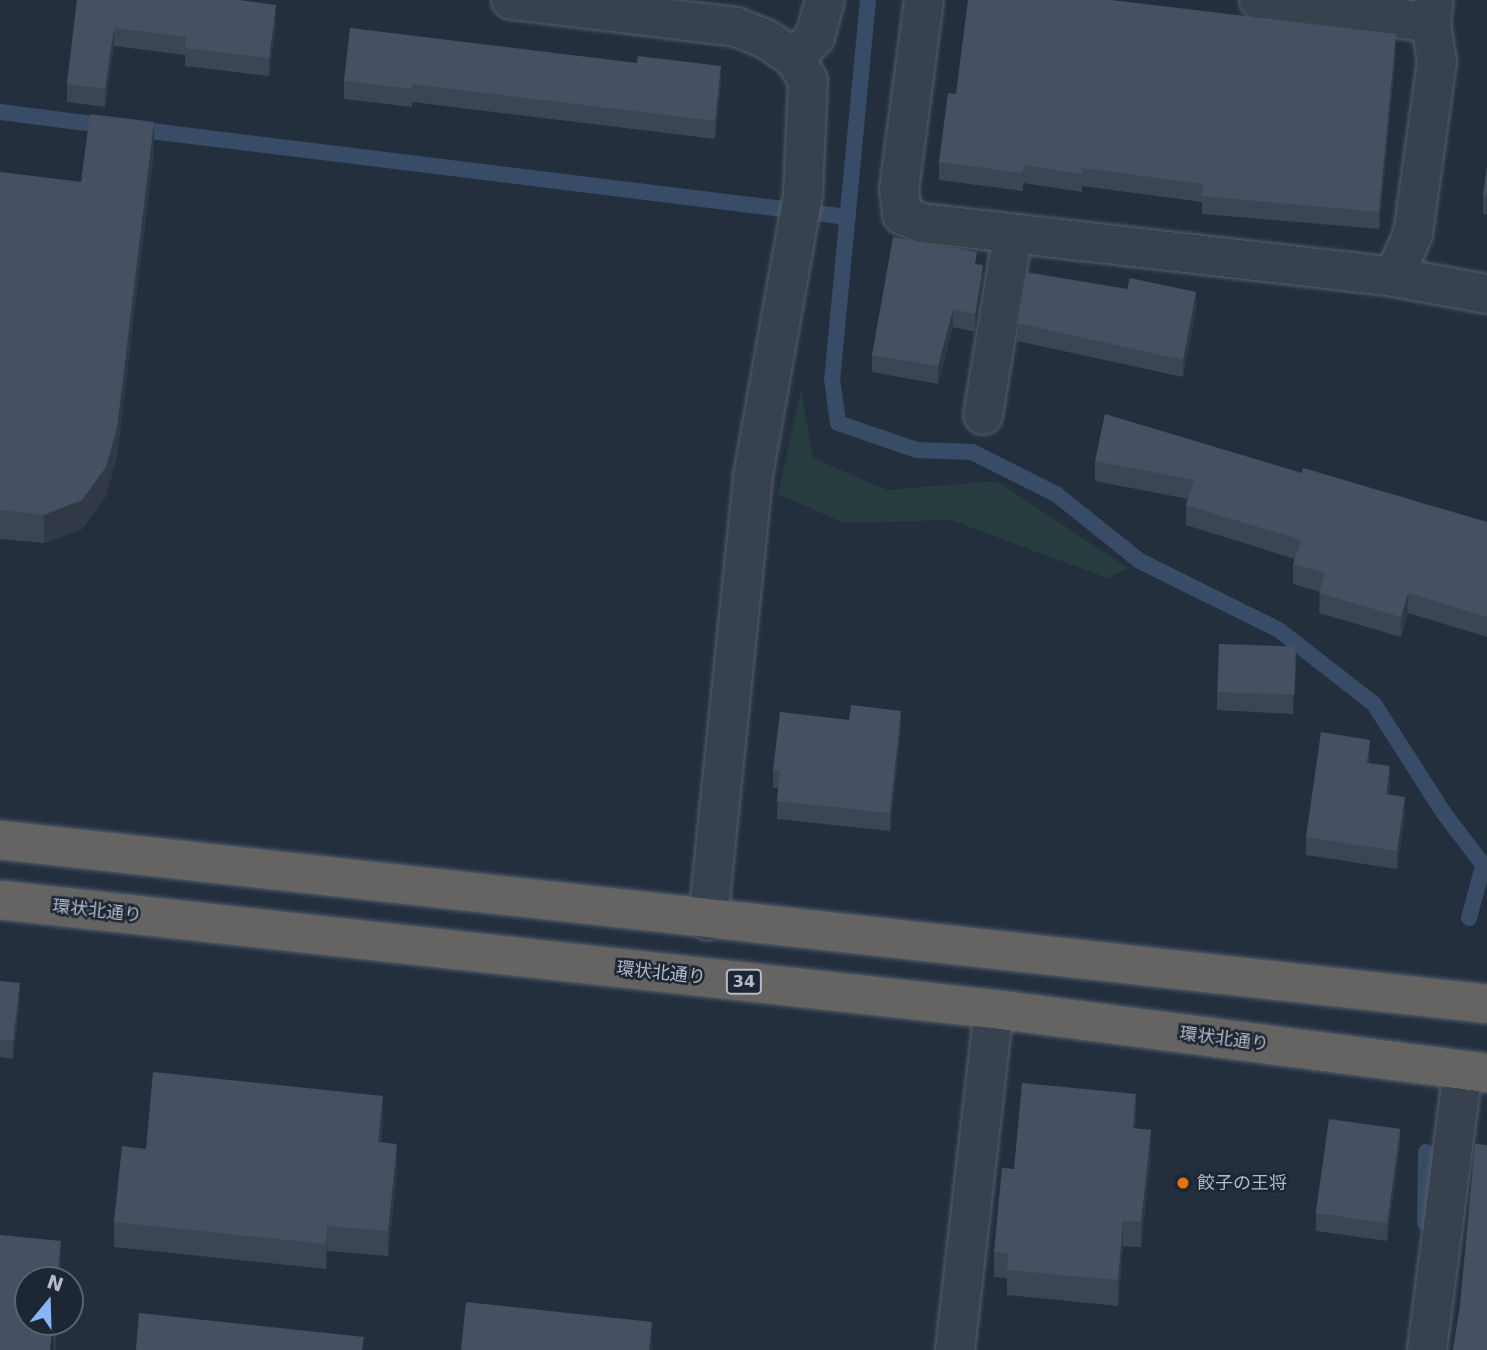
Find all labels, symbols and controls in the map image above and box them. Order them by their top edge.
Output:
street label: 環状北通り [51,896,143,926]
street label: 環状北通り [615,958,707,988]
road number: 34 [725,970,763,994]
street label: 環状北通り [1178,1023,1270,1055]
place label: 餃子の王将 [1197,1172,1287,1194]
marker: 餃子の王将 [1175,1175,1191,1191]
north arrow [14,1266,84,1336]
text: N [44,1270,66,1296]

